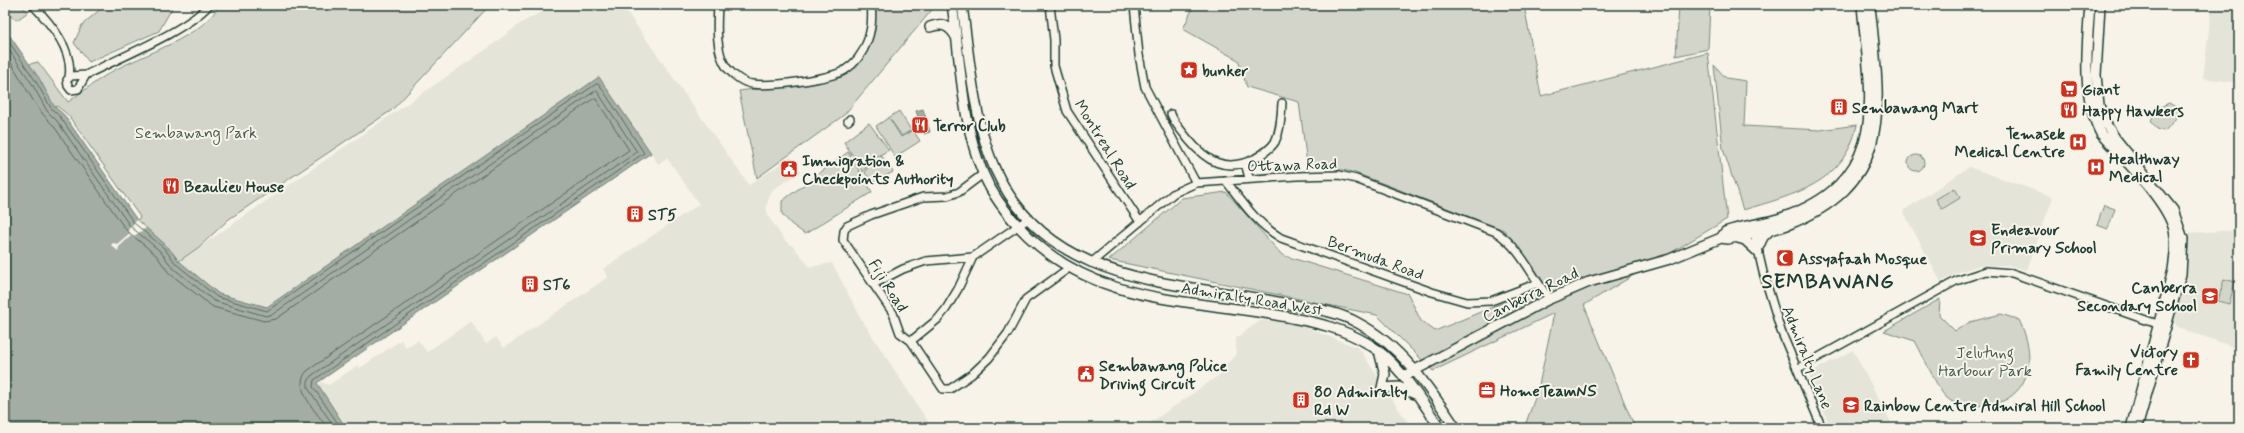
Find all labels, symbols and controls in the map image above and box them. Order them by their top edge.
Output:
place icon: bunker [1179,60,1199,80]
place label: bunker [1202,61,1249,82]
supermarket icon: Giant [2059,79,2079,99]
place label: Giant [2082,80,2121,101]
street label: Montreal Road [1069,96,1141,194]
building icon: Sembawang Mart [1829,97,1849,117]
place label: Sembawang Mart [1852,98,1979,121]
restaurant icon: Happy Hawkers [2059,100,2079,120]
place label: Happy Hawkers [2082,101,2184,122]
restaurant icon: Terror Club [910,115,930,135]
place label: Terror Club [933,116,1006,137]
park label: Sembawang Park [135,123,257,145]
place label: Temasek Medical Centre [1955,124,2065,163]
hospital icon: Temasek Medical Centre [2068,132,2088,152]
place label: Healthway Medical [2109,149,2180,188]
place label: Immigration & Checkpoints Authority [802,151,953,190]
street label: Ottawa Road [1247,153,1337,178]
hospital icon: Healthway Medical [2086,157,2106,177]
public building icon: Immigration & Checkpoints Authority [779,159,799,179]
restaurant icon: Beaulieu House [161,176,181,196]
place label: Beaulieu House [184,177,284,198]
building icon: ST5 [625,204,645,224]
place label: ST5 [648,205,677,226]
place label: Endeavour Primary School [1991,220,2097,259]
school or university icon: Endeavour Primary School [1968,228,1988,248]
street label: Bermuda Road [1325,231,1426,286]
mosque icon: Assyafaah Mosque [1775,248,1795,268]
place label: Assyafaah Mosque [1798,249,1927,270]
street label: Fiji Road [863,255,912,316]
street label: Canberra Road [1479,263,1582,328]
district label: SEMBAWANG [1762,269,1894,296]
building icon: ST6 [520,274,540,294]
place label: ST6 [543,275,571,296]
street label: Admiralty Road West [1179,278,1324,321]
place label: Canberra Secondary School [2077,278,2197,317]
school or university icon: Canberra Secondary School [2200,286,2220,306]
street label: Admiralty Lane [1776,303,1837,412]
place label: Victory Family Centre [2075,342,2178,381]
park label: Jelutung Harbour Park [1938,343,2032,382]
church icon: Victory Family Centre [2181,350,2201,370]
place label: Sembawang Police Driving Circuit [1099,356,1227,397]
public building icon: Sembawang Police Driving Circuit [1076,364,1096,384]
office icon: HomeTeamNS [1477,380,1497,400]
place label: HomeTeamNS [1500,381,1596,402]
place label: 80 Admiralty Rd W [1314,382,1408,421]
building icon: 80 Admiralty Rd W [1291,390,1311,410]
school or university icon: Rainbow Centre Admiral Hill School [1841,395,1861,415]
place label: Rainbow Centre Admiral Hill School [1864,396,2106,417]

